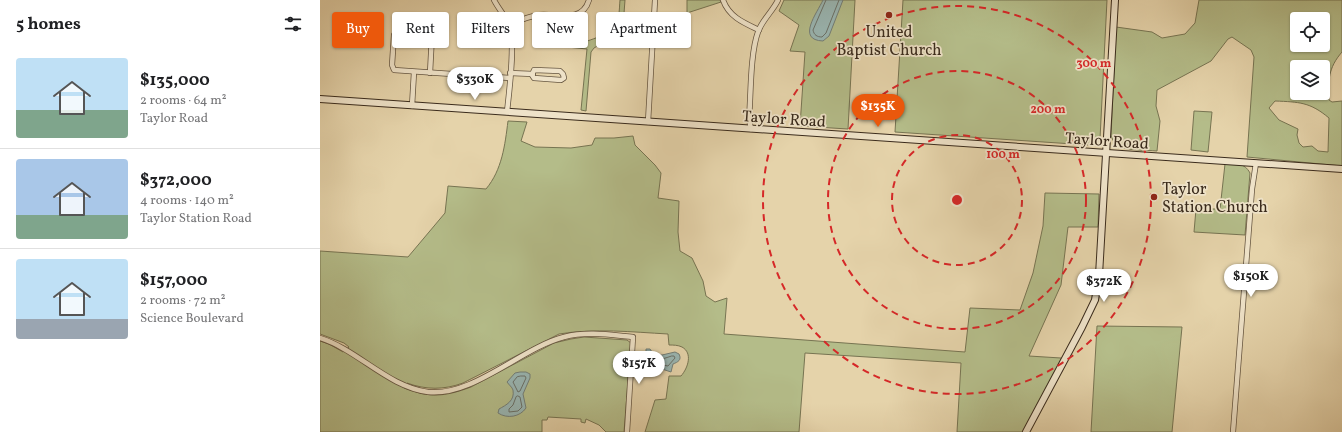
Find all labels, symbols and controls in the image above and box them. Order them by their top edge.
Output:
marker: United Baptist Church [884,10,894,20]
chip: Buy [332,12,384,48]
chip: Rent [392,12,449,48]
chip: Filters [457,12,524,48]
chip: New [532,12,588,48]
chip: Apartment [596,12,691,48]
map controls [1290,12,1330,100]
button: locate [1290,12,1330,52]
text: 5 homes [16,13,81,36]
icon: filters [282,13,304,35]
place label: United Baptist Church [836,22,942,62]
text: 300 m [1077,56,1112,72]
button: layers [1290,60,1330,100]
pin: $330K [447,67,503,101]
text: $135,000 [140,69,210,92]
text: $330K [456,71,494,89]
icon: home [48,74,96,122]
text: 2 rooms · 64 m² [140,92,227,110]
pin: $135K [850,94,906,128]
text: $135K [861,98,895,116]
text: 200 m [1030,102,1066,118]
street label: Taylor Road [741,106,826,134]
text: Taylor Road [140,110,208,128]
street label: Taylor Road [1064,128,1149,156]
text: 100 m [986,147,1020,163]
text: $372,000 [140,169,212,192]
icon: home [48,175,96,223]
place label: Taylor Station Church [1162,179,1268,219]
text: 4 rooms · 140 m² [140,192,234,210]
marker: Taylor Station Church [1149,192,1159,202]
centre of rings [950,193,964,207]
text: Taylor Station Road [140,210,252,228]
pin: $150K [1223,264,1279,298]
text: $150K [1233,268,1269,286]
text: $157,000 [140,269,208,292]
pin: $372K [1076,269,1132,303]
text: $372K [1086,273,1122,291]
icon: home [48,275,96,323]
text: 2 rooms · 72 m² [140,292,226,310]
text: Science Boulevard [140,310,244,328]
pin: $157K [611,351,667,385]
text: $157K [622,355,656,373]

